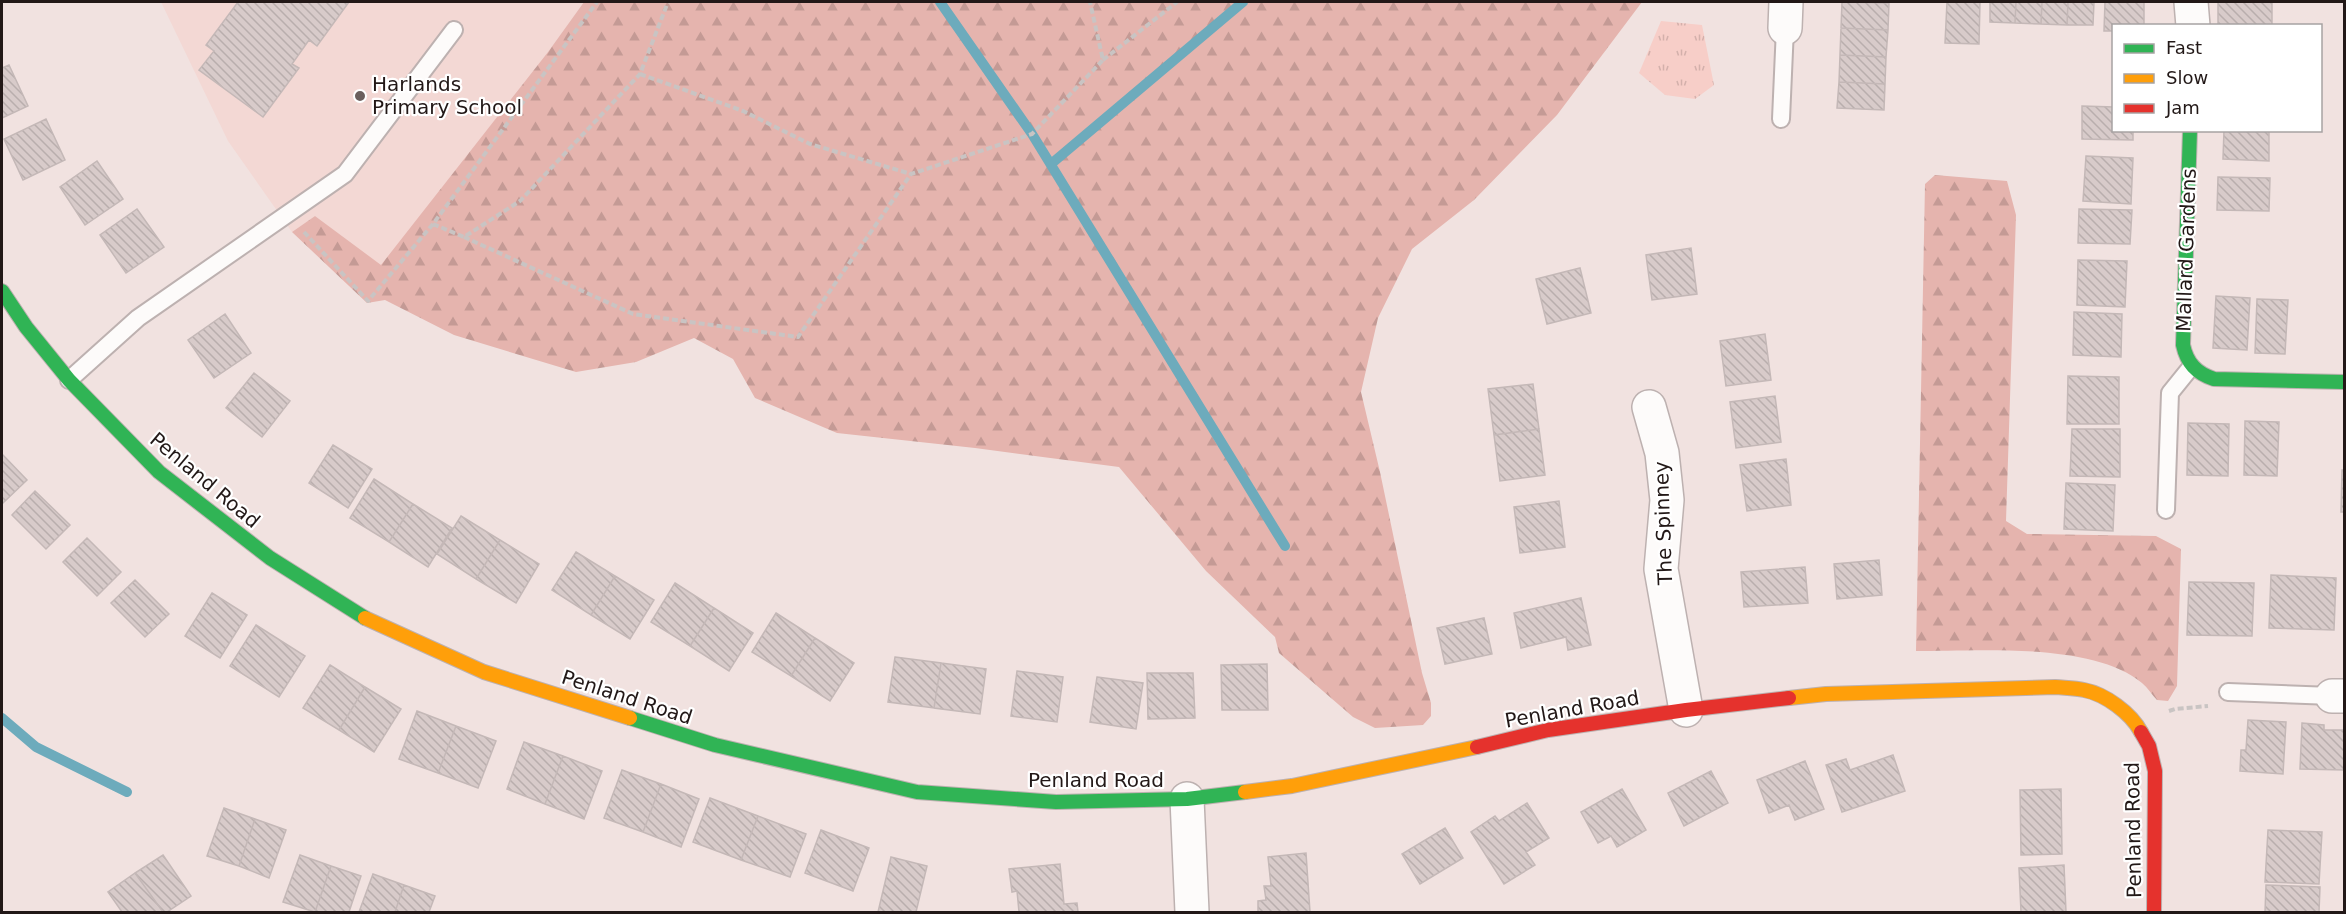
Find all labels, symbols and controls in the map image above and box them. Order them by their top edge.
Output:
legend [2112,24,2322,132]
text: Fast [2166,37,2202,58]
text: Slow [2166,67,2208,88]
place label: Harlands Primary School [372,72,522,119]
marker: Harlands Primary School [353,89,367,103]
text: Jam [2165,97,2200,118]
street label: Mallard Gardens [2171,168,2201,332]
street label: Penland Road [145,427,265,533]
street label: The Spinney [1649,460,1677,586]
street label: Penland Road [559,665,695,729]
street label: Penland Road [1503,685,1641,733]
street label: Penland Road [2120,762,2146,898]
street label: Penland Road [1028,768,1164,792]

